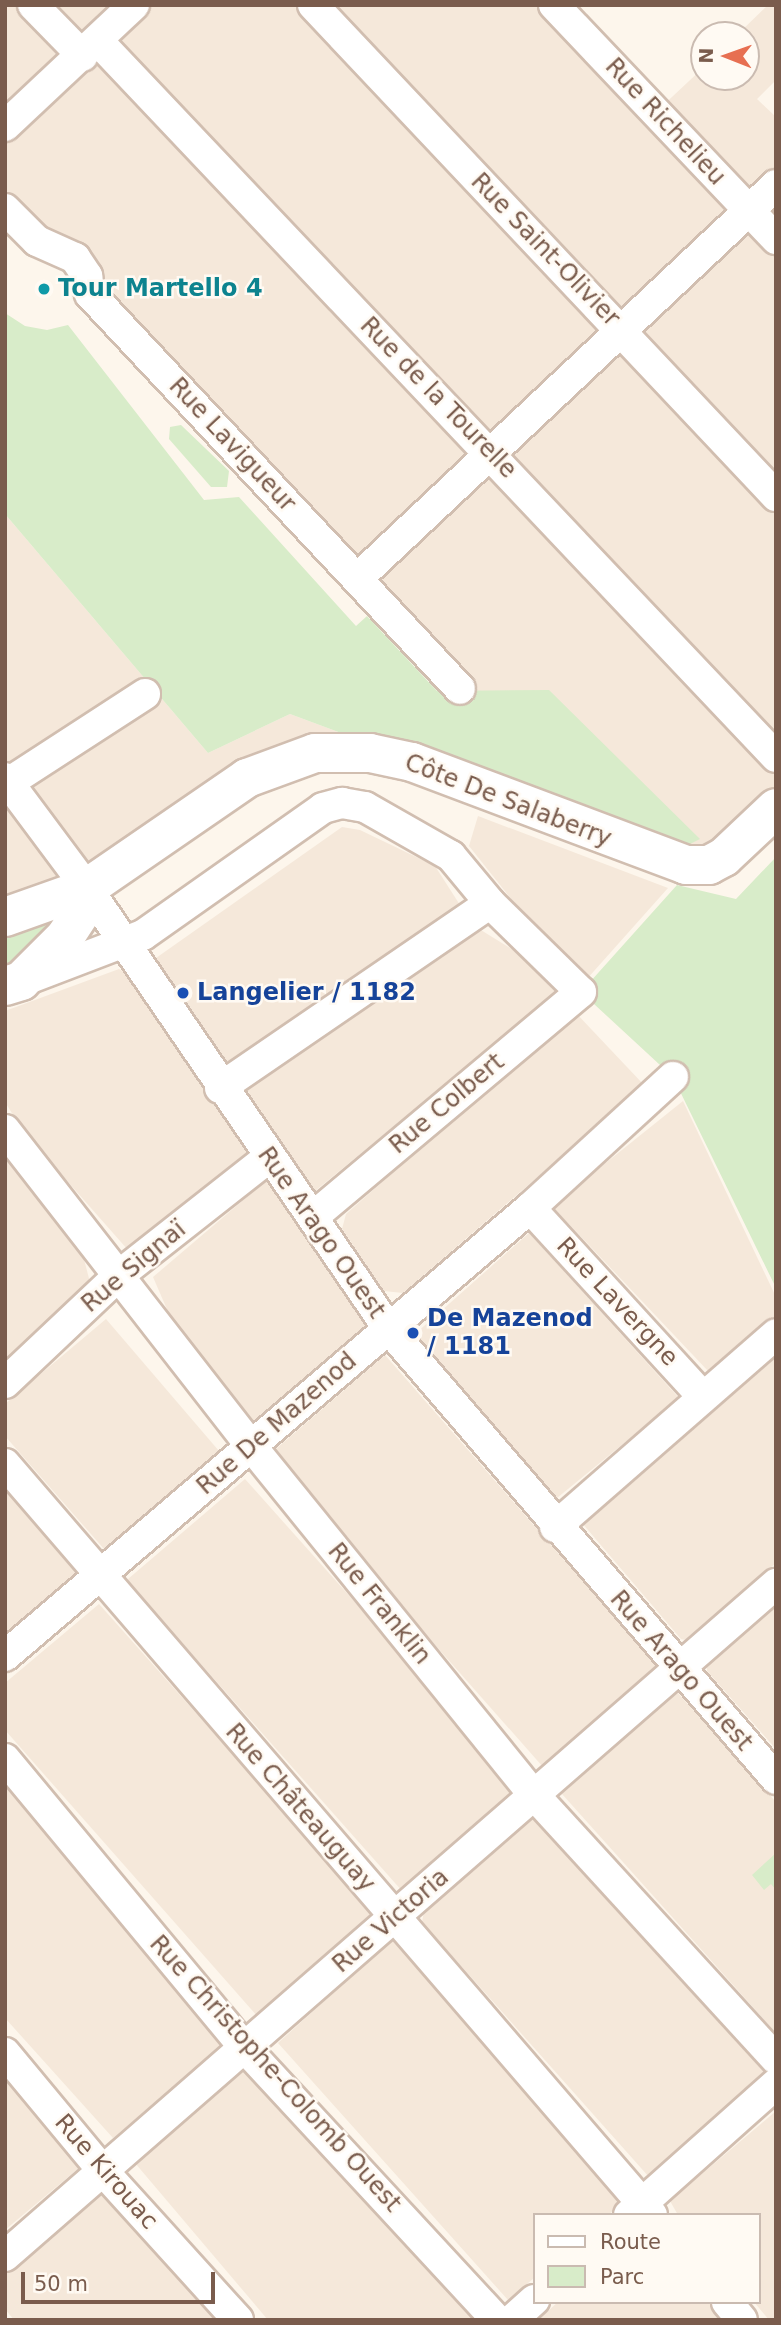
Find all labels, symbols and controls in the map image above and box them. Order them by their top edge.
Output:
north arrow [690,21,760,91]
text: N [695,48,717,64]
street label: Rue Richelieu [599,53,731,191]
street label: Rue Saint-Olivier [465,168,625,332]
place label: Tour Martello 4 [58,275,263,303]
marker: Tour Martello 4 [36,281,52,297]
street label: Rue de la Tourelle [354,312,522,484]
street label: Rue Lavigueur [163,372,301,518]
street label: Côte De Salaberry [401,748,615,854]
place label: Langelier / 1182 [197,979,416,1007]
marker: Langelier / 1182 [175,985,191,1001]
street label: Rue Colbert [384,1048,510,1160]
street label: Rue Arago Ouest [251,1142,391,1324]
street label: Rue Signaï [76,1215,192,1319]
street label: Rue Lavergne [550,1232,684,1372]
place label: De Mazenod / 1181 [427,1305,593,1361]
marker: De Mazenod / 1181 [405,1325,421,1341]
street label: Rue De Mazenod [191,1347,363,1501]
street label: Rue Franklin [321,1538,437,1670]
street label: Rue Arago Ouest [604,1585,758,1757]
street label: Rue Châteauguay [219,1718,381,1898]
street label: Rue Victoria [327,1863,455,1979]
street label: Rue Christophe-Colomb Ouest [143,1930,407,2218]
street label: Rue Kirouac [48,2109,164,2235]
legend [532,2213,760,2304]
text: Route [600,2230,661,2254]
scale bar [24,2258,219,2302]
text: Parc [600,2265,644,2289]
text: 50 m [34,2272,88,2296]

